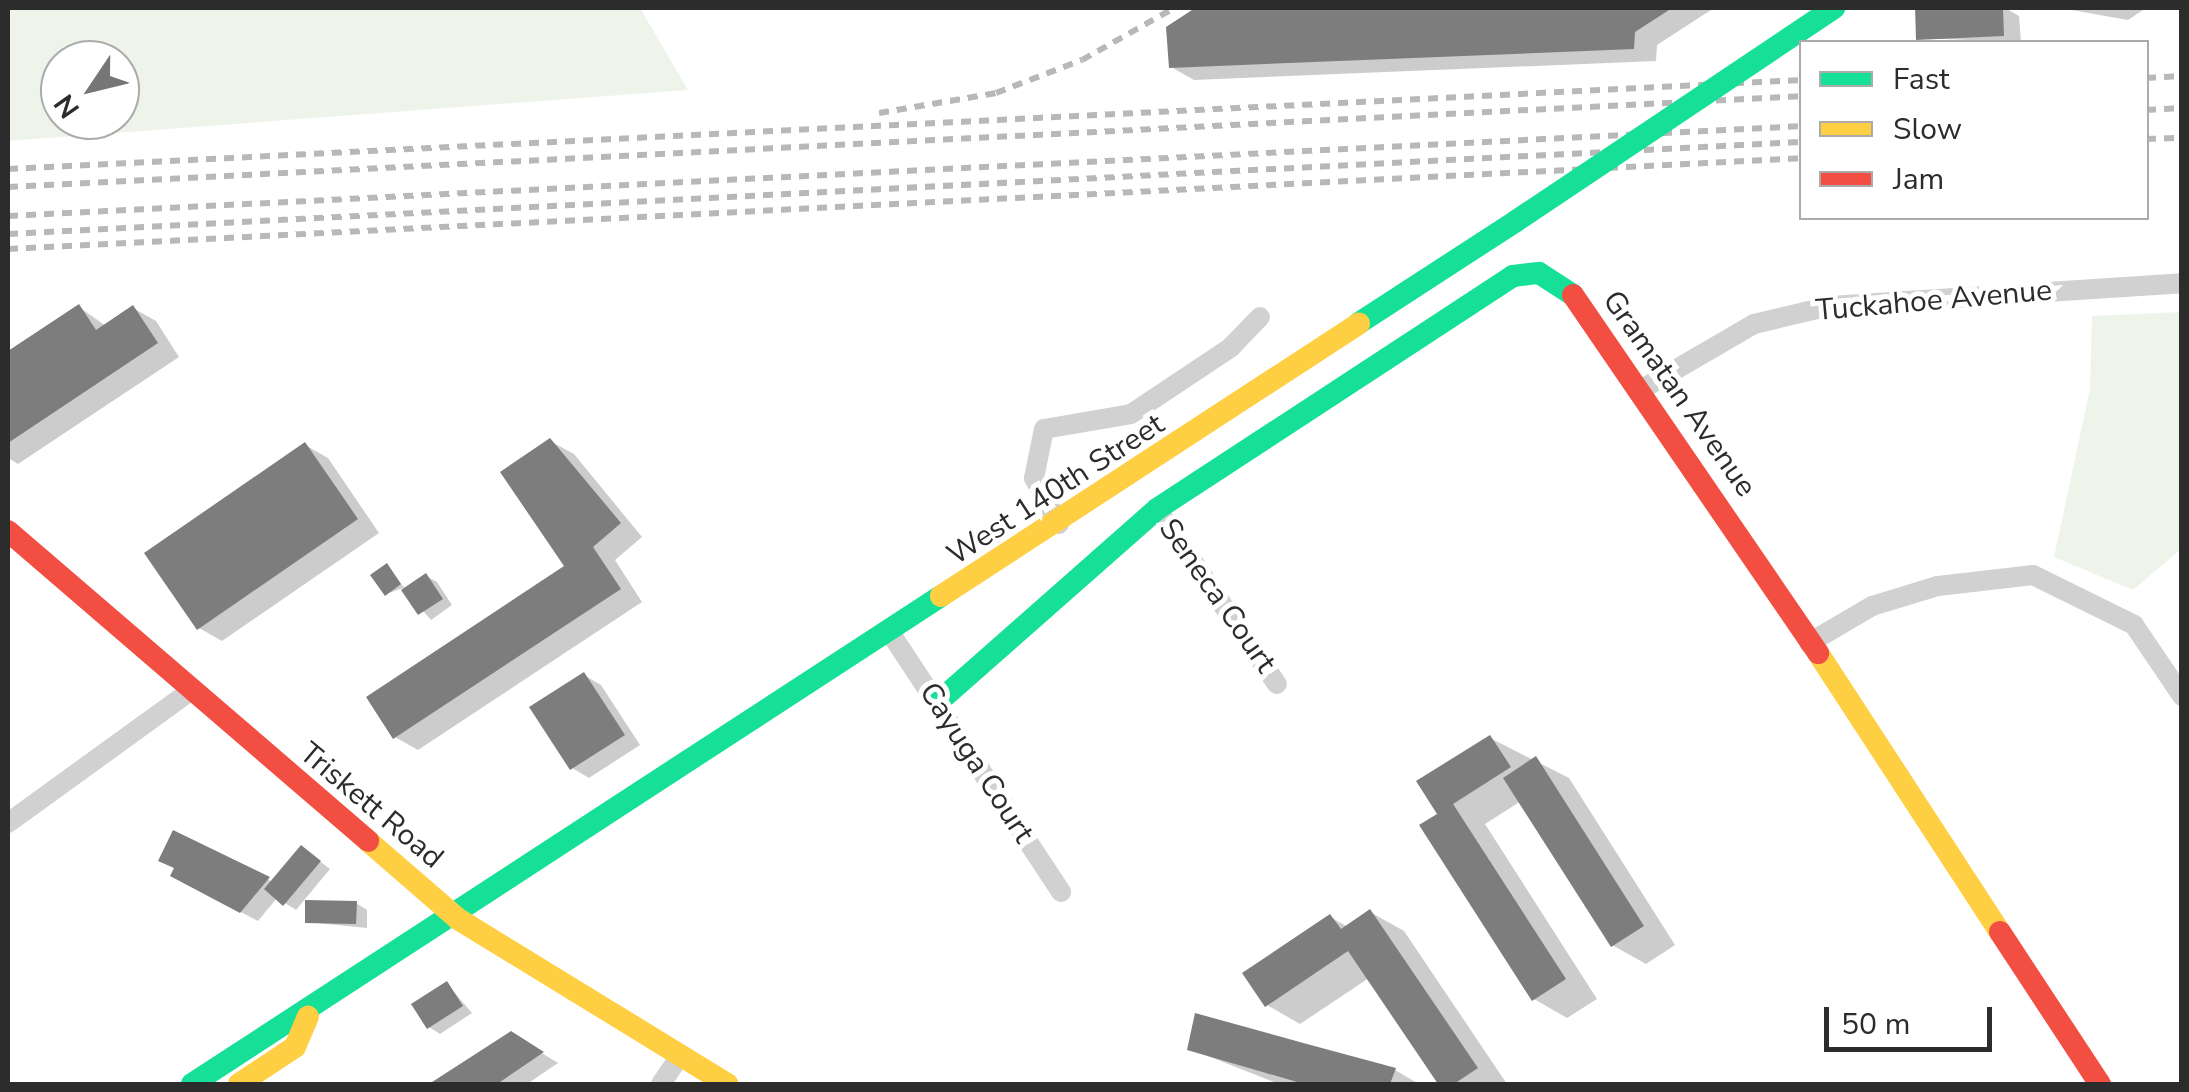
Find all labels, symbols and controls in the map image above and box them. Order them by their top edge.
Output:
north arrow [40,40,140,140]
legend [1799,40,2149,220]
text: Fast [1893,59,1950,100]
text: N [45,87,89,126]
text: Slow [1893,109,1962,150]
text: Jam [1893,159,1944,200]
street label: Tuckahoe Avenue [1814,273,2054,329]
street label: Gramatan Avenue [1595,284,1763,504]
street label: West 140th Street [941,407,1171,573]
street label: Seneca Court [1151,512,1283,680]
street label: Cayuga Court [911,676,1041,850]
street label: Triskett Road [292,735,450,877]
scale bar [1829,987,1996,1049]
text: 50 m [1841,1004,1910,1045]

